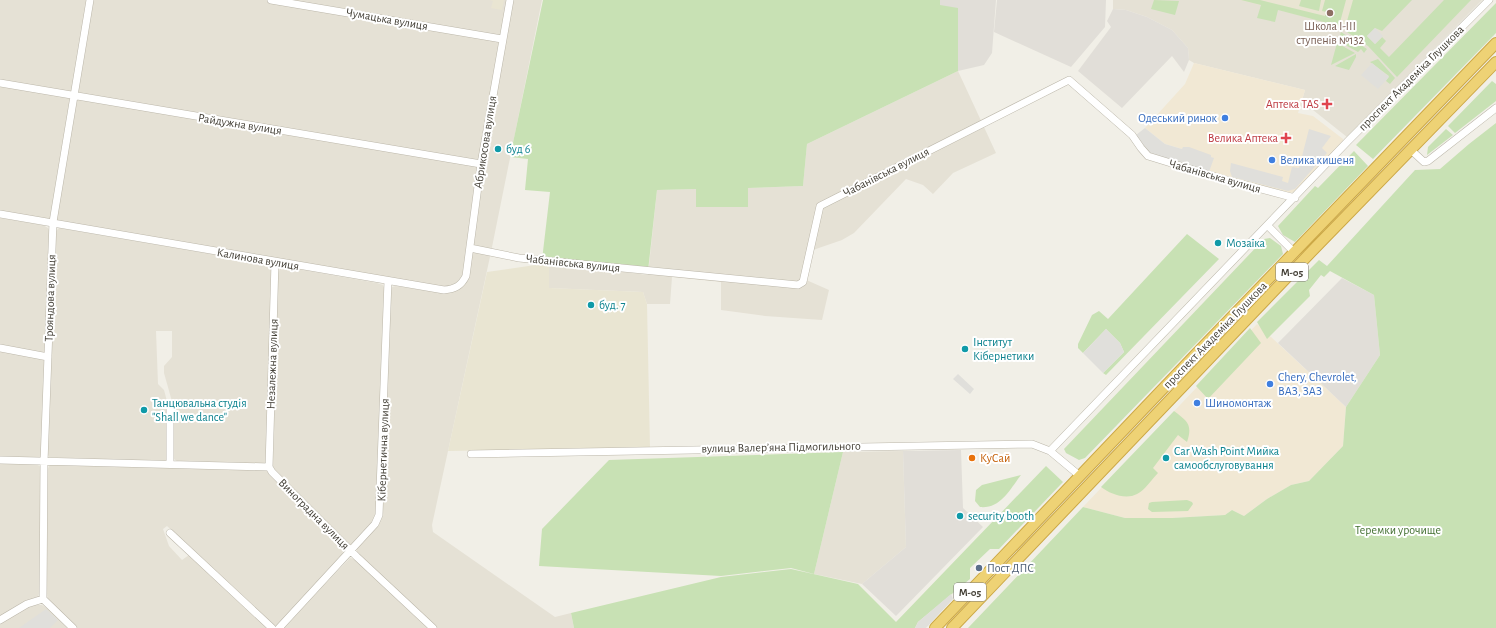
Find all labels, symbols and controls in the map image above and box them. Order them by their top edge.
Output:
street label: Чумацька вулиця [345,6,429,33]
marker: Школа І-ІІІ ступенів №132 [1325,8,1335,18]
place label: Школа І-ІІІ ступенів №132 [1296,20,1364,47]
street label: проспект Академіка Глушкова [1356,23,1467,134]
street label: Абрикосова вулиця [472,95,499,189]
place label: Аптека TAS [1266,98,1319,110]
marker: Аптека TAS [1322,99,1332,109]
street label: Райдужна вулиця [197,111,283,138]
place label: Одеський ринок [1138,112,1217,124]
marker: Одеський ринок [1220,113,1230,123]
place label: Велика Аптека [1208,132,1279,144]
marker: Велика Аптека [1281,133,1291,143]
place label: буд 6 [506,143,531,156]
marker: буд 6 [493,144,503,154]
street label: Чабанівська вулиця [841,145,931,200]
place label: Велика кишеня [1280,154,1354,166]
marker: Велика кишеня [1267,155,1277,165]
street label: Чабанівська вулиця [1168,157,1262,196]
place label: Мозаїка [1226,237,1266,249]
marker: Мозаїка [1213,238,1223,248]
street label: Калинова вулиця [216,246,300,273]
street label: Чабанівська вулиця [525,252,621,275]
street label: Трояндова вулиця [42,254,59,342]
road number: М-05 [1276,263,1308,281]
street label: проспект Академіка Глушкова [1161,279,1270,391]
place label: буд. 7 [599,299,626,312]
marker: буд. 7 [586,300,596,310]
street label: Незалежна вулиця [264,318,281,410]
place label: Інститут Кібернетики [973,336,1034,362]
marker: Інститут Кібернетики [960,344,970,354]
place label: Chery, Chevrolet, ВАЗ, ЗАЗ [1278,371,1357,397]
marker: Chery, Chevrolet, ВАЗ, ЗАЗ [1265,379,1275,389]
place label: Танцювальна студія "Shall we dance" [152,397,247,423]
place label: Шиномонтаж [1205,397,1272,409]
street label: Кібернетична вулиця [375,398,392,502]
marker: Шиномонтаж [1192,398,1202,408]
marker: Танцювальна студія "Shall we dance" [139,405,149,415]
street label: вулиця Валерʼяна Підмогильного [701,440,861,455]
place label: Car Wash Point Мийка самообслуговування [1174,445,1280,472]
place label: КуСай [980,452,1010,465]
marker: КуСай [967,453,977,463]
marker: Car Wash Point Мийка самообслуговування [1161,453,1171,463]
street label: Виноградна вулиця [276,476,352,552]
place label: security booth [968,510,1034,523]
marker: security booth [955,511,965,521]
park label: Теремки урочище [1355,524,1441,537]
place label: Пост ДПС [987,562,1034,574]
marker: Пост ДПС [974,563,984,573]
road number: М-05 [954,583,986,601]

